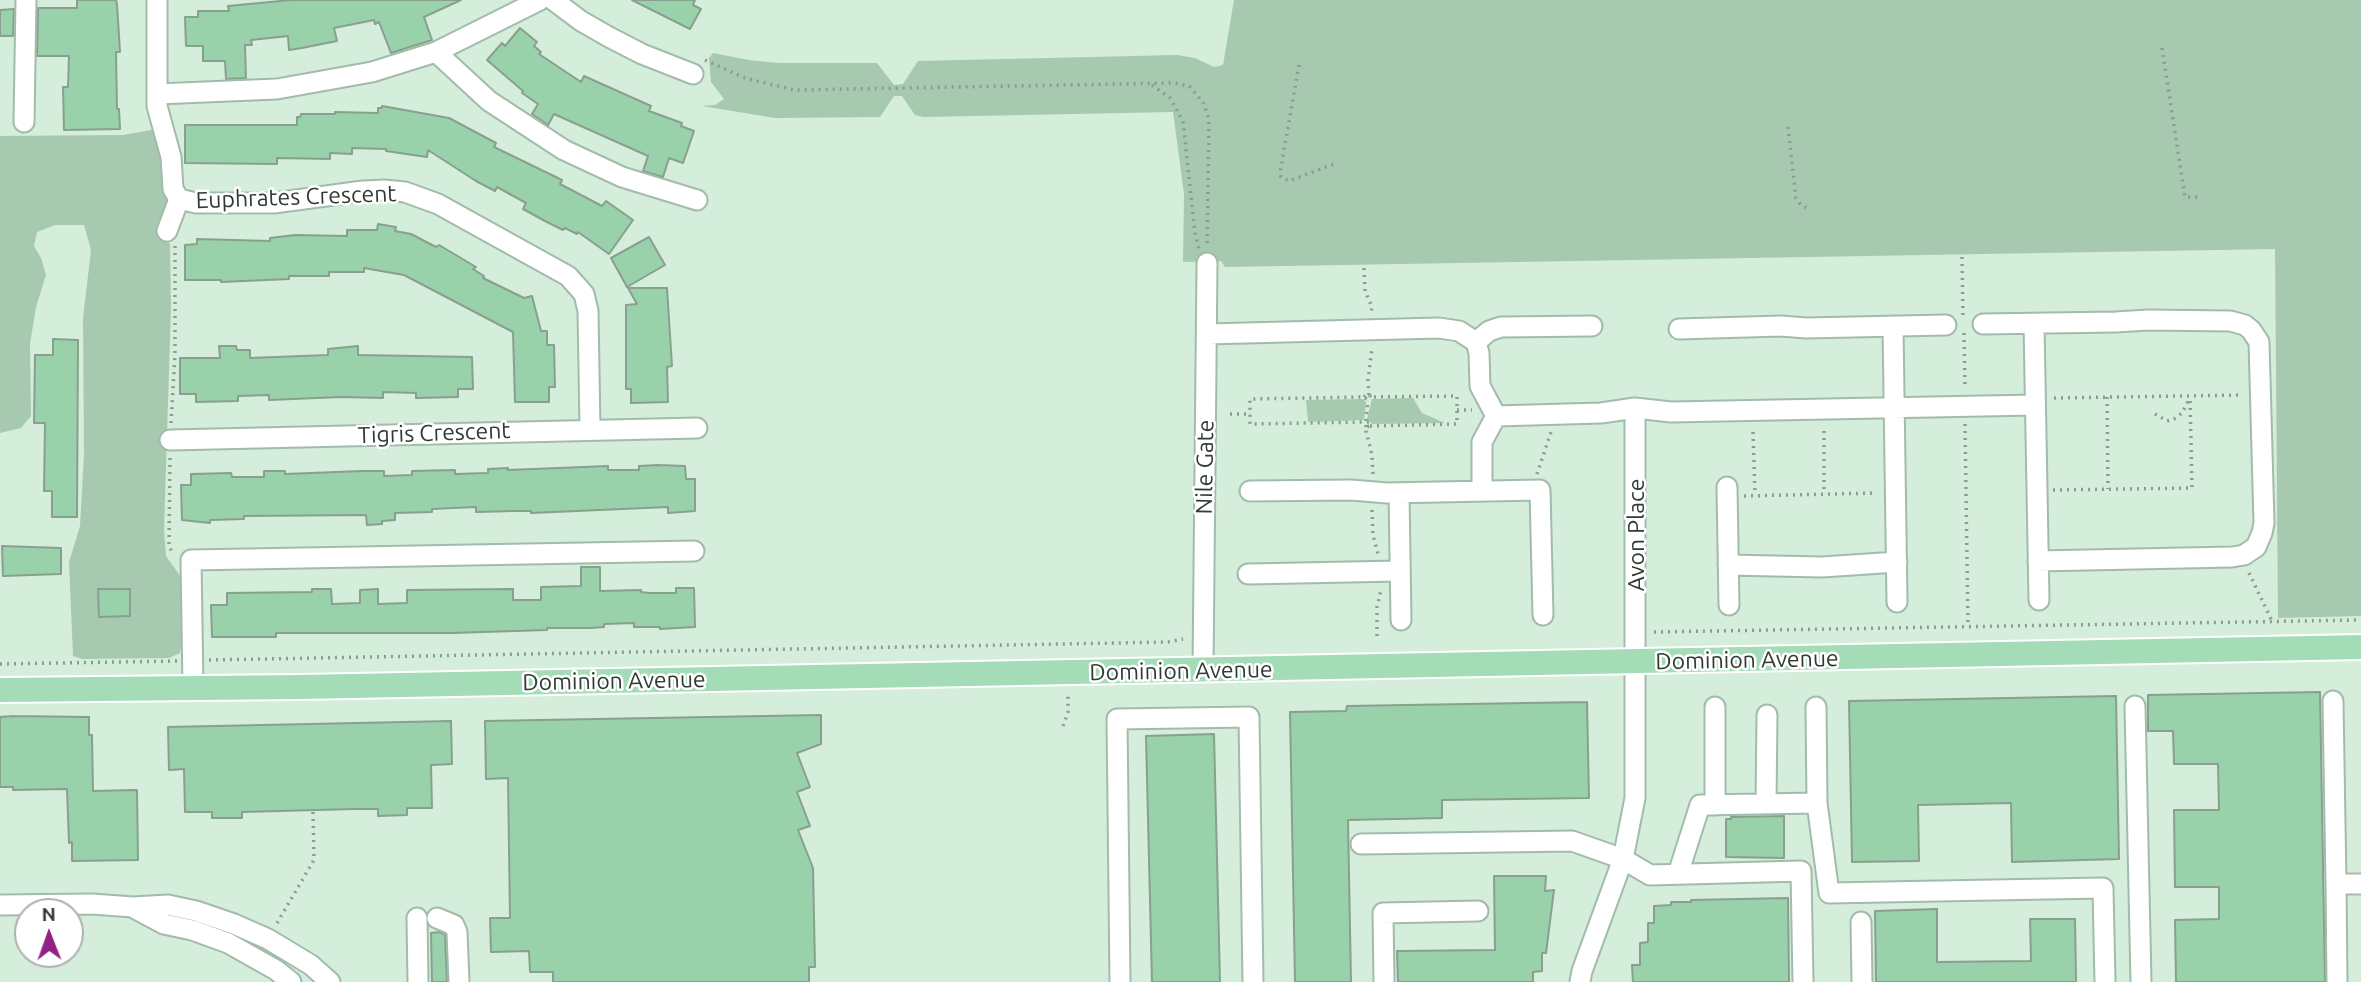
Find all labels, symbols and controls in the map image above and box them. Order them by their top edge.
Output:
street label: Euphrates Crescent [195,180,397,214]
street label: Tigris Crescent [357,417,511,449]
street label: Nile Gate [1190,419,1220,515]
street label: Avon Place [1622,479,1650,591]
street label: Dominion Avenue [1655,645,1839,675]
street label: Dominion Avenue [1089,656,1273,686]
street label: Dominion Avenue [522,666,706,696]
north arrow [14,898,84,968]
text: N [41,903,56,925]

